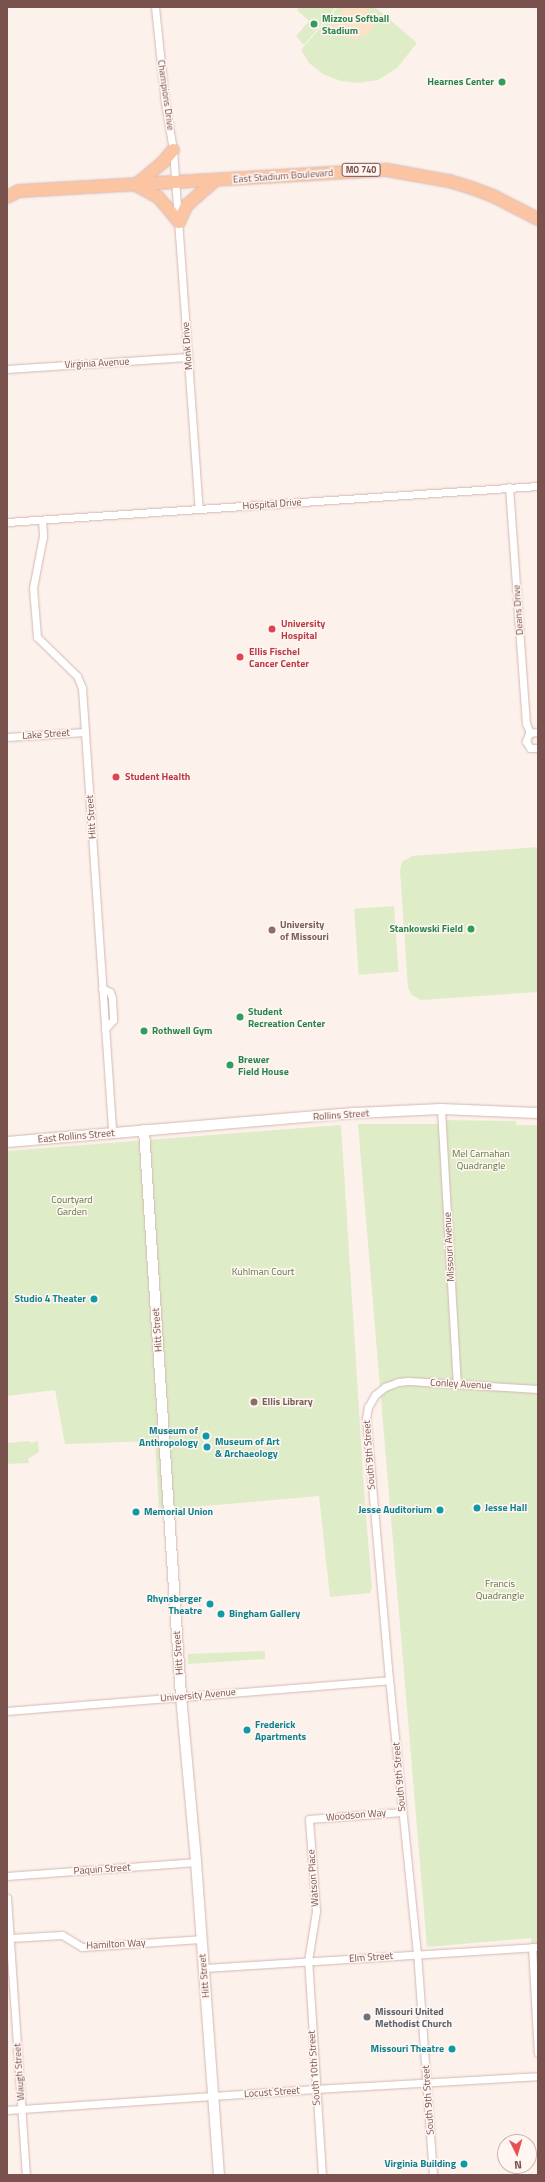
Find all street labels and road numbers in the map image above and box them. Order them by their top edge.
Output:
street label: Champions Drive [155,59,177,131]
road number: MO 740 [341,163,381,177]
street label: East Stadium Boulevard [232,167,334,185]
street label: Monk Drive [179,322,195,370]
street label: Virginia Avenue [64,355,130,371]
street label: Hospital Drive [242,496,302,512]
street label: Deans Drive [510,584,526,636]
street label: Lake Street [22,726,70,742]
street label: Hitt Street [83,795,99,839]
street label: Rollins Street [313,1107,369,1123]
street label: East Rollins Street [37,1127,115,1145]
street label: Missouri Avenue [441,1212,457,1282]
street label: Hitt Street [149,1308,165,1352]
street label: Conley Avenue [430,1376,492,1392]
street label: South 9th Street [361,1420,377,1490]
street label: Hitt Street [170,1631,186,1675]
street label: University Avenue [160,1686,236,1704]
street label: South 9th Street [390,1742,408,1812]
street label: Woodson Way [325,1806,387,1824]
street label: Watson Place [305,1849,321,1907]
street label: Paquin Street [73,1861,131,1877]
street label: Hamilton Way [86,1936,146,1952]
street label: Elm Street [349,1949,393,1965]
street label: Hitt Street [196,1954,212,1998]
street label: South 10th Street [305,2030,323,2106]
street label: Waugh Street [11,2043,27,2101]
street label: South 9th Street [420,2065,436,2135]
street label: Locust Street [244,2084,300,2100]

